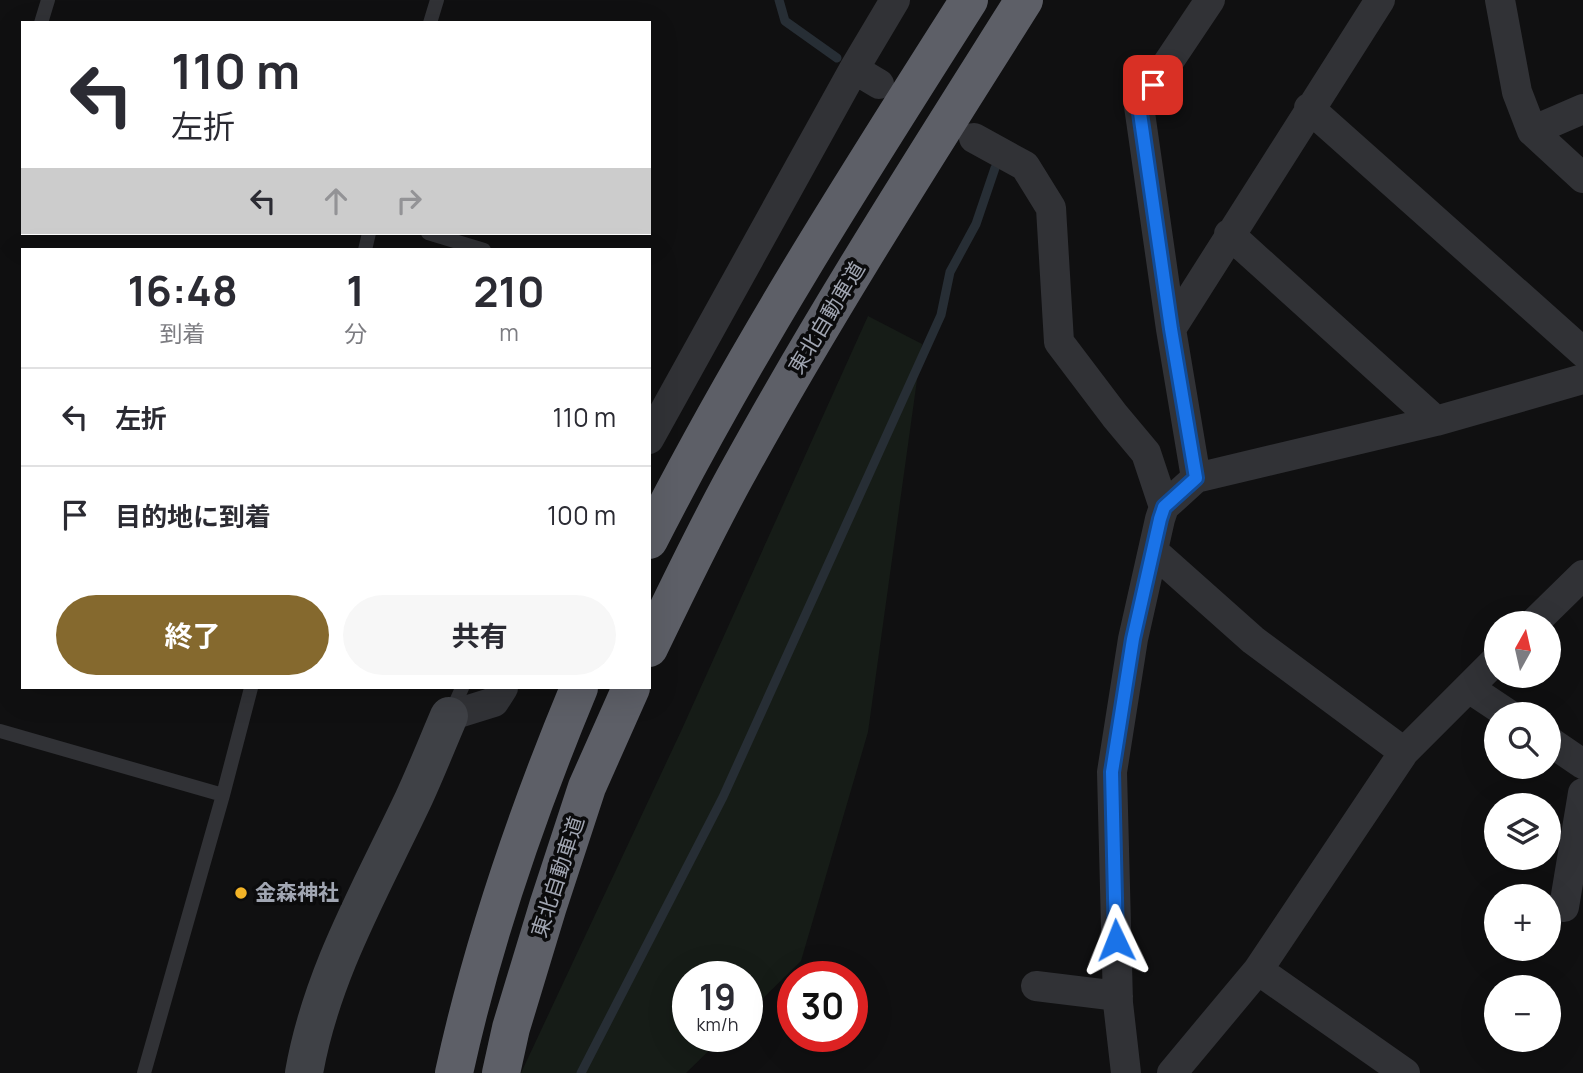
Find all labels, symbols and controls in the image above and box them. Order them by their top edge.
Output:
text: 110 m [171,37,300,104]
icon: left [56,49,147,140]
pin [1123,55,1183,115]
icon: arrive [1134,66,1172,104]
text: 左折 [171,104,235,148]
icon: left [244,182,282,220]
icon: ahead [317,182,355,220]
icon: right [390,182,428,220]
street label: 東北自動車道 [782,256,871,379]
text: 16:48 [127,261,238,319]
text: 1 [346,261,365,319]
text: 210 [473,262,545,320]
text: m [499,316,519,348]
text: 到着 [160,317,206,349]
text: 分 [344,317,367,349]
icon: left [56,398,94,436]
text: 110 m [553,399,616,435]
text: 左折 [115,400,167,436]
icon: arrive [56,496,94,534]
text: 100 m [547,497,616,533]
text: 目的地に到着 [115,498,271,534]
button: 終了 [56,595,329,675]
button: 共有 [343,595,616,675]
north arrow [1484,611,1561,688]
map controls [1484,611,1561,1052]
button: search [1484,702,1561,779]
button: layers [1484,793,1561,870]
street label: 東北自動車道 [524,812,590,941]
place label: 金森神社 [255,878,339,906]
button: + [1484,884,1561,961]
marker: 金森神社 [233,885,249,901]
position arrow [1079,903,1153,977]
speed limit sign: 30 [777,961,868,1052]
text: 19 [699,973,736,1021]
button: − [1484,975,1561,1052]
text: km/h [697,1012,738,1036]

